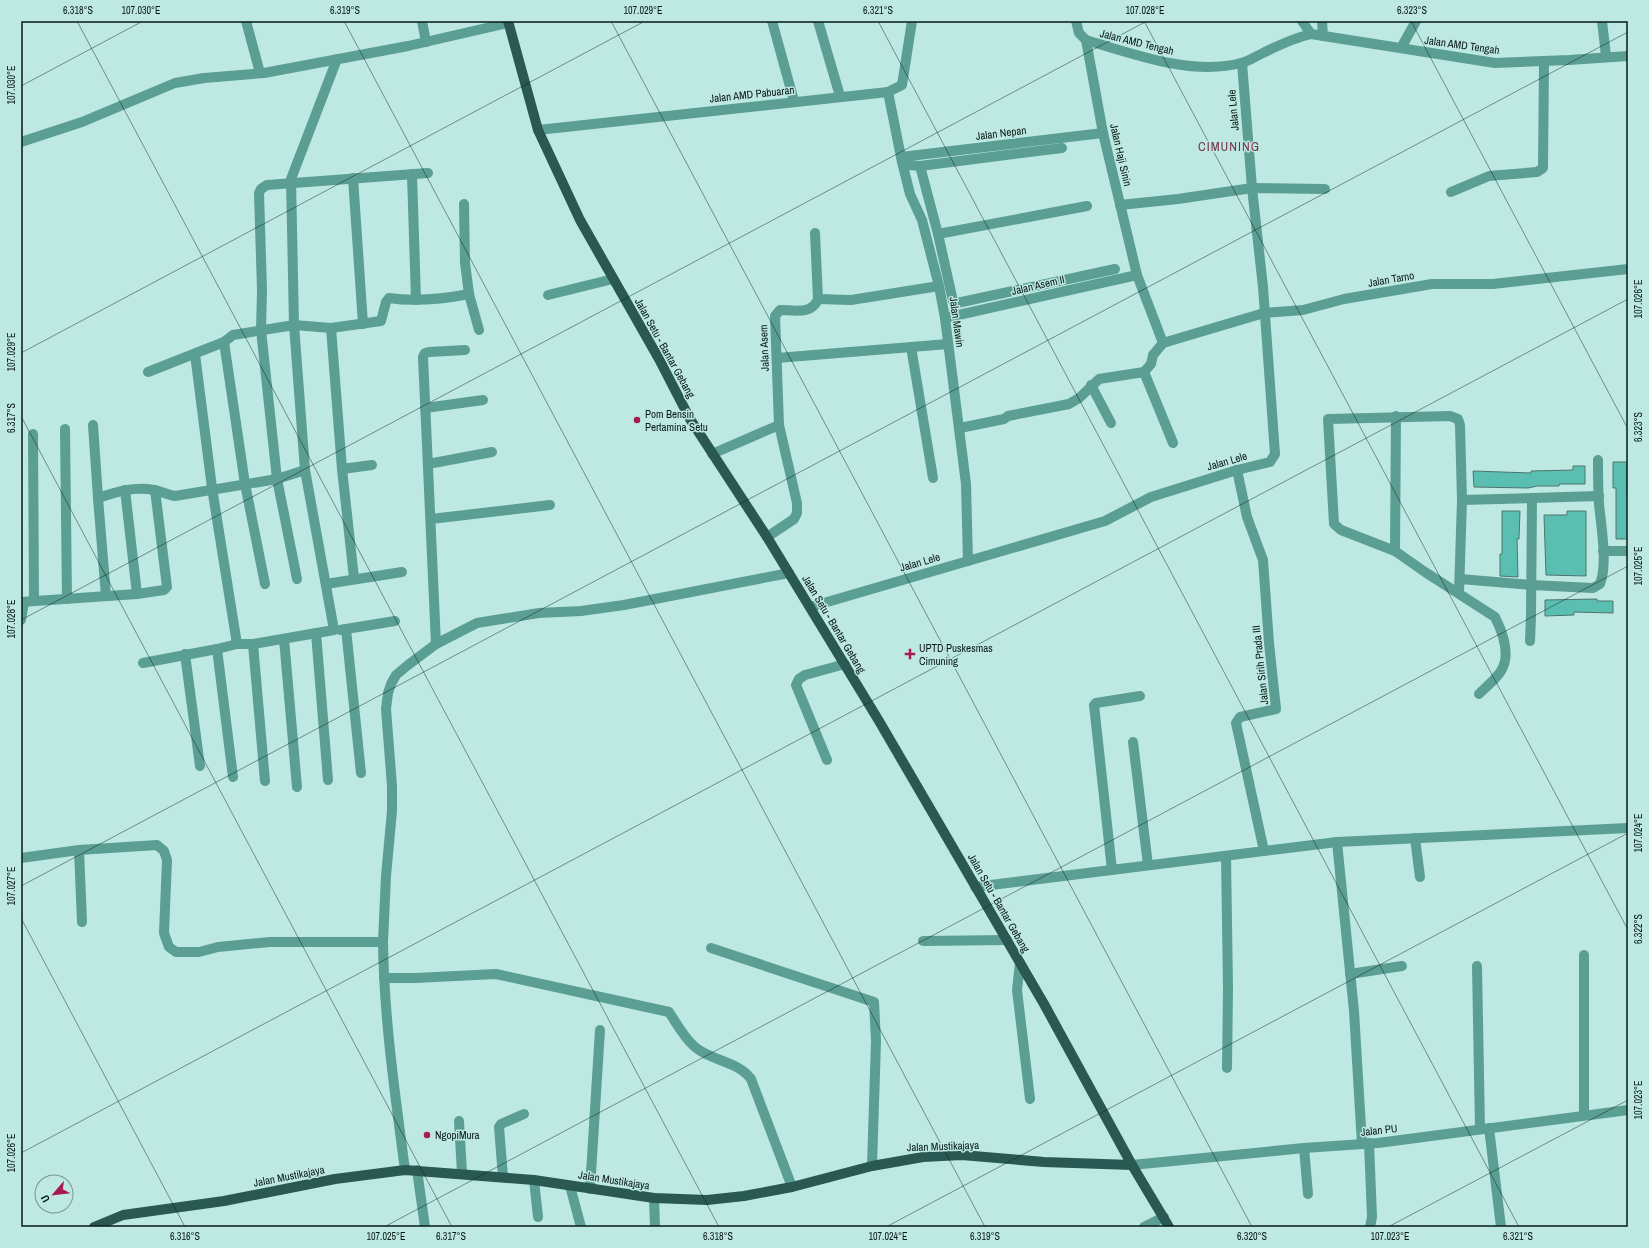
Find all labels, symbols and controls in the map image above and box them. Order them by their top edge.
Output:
text: 6.318°S [63,4,94,17]
text: 107.030°E [121,4,161,17]
text: 6.319°S [330,4,361,17]
text: 107.029°E [623,4,663,17]
text: 6.321°S [863,4,894,17]
text: 107.028°E [1125,4,1165,17]
text: 6.323°S [1397,4,1428,17]
street label: Jalan AMD Tengah [1099,26,1175,58]
street label: Jalan AMD Tengah [1424,33,1500,57]
text: 107.030°E [5,65,18,105]
street label: Jalan AMD Pabuaran [709,83,795,105]
street label: Jalan Lele [1224,89,1242,131]
street label: Jalan Haji Sinin [1107,122,1135,188]
street label: Jalan Nepan [975,123,1027,143]
district label: CIMUNING [1198,138,1260,155]
street label: Jalan Tarno [1367,268,1415,290]
street label: Jalan Asem II [1010,272,1066,298]
text: 107.026°E [1632,279,1645,319]
street label: Jalan Setu - Bantar Gebang [632,296,698,400]
street label: Jalan Mawin [947,296,967,348]
street label: Jalan Asem [756,324,772,372]
text: 107.029°E [5,332,18,372]
text: 6.317°S [5,402,18,433]
place label: Pom Bensin Pertamina Setu [645,407,708,434]
text: 6.323°S [1632,411,1645,442]
marker: Pom Bensin Pertamina Setu [632,415,642,425]
street label: Jalan Lele [1205,449,1249,473]
text: 107.025°E [1632,546,1645,586]
street label: Jalan Lele [898,550,942,574]
street label: Jalan Setu - Bantar Gebang [799,572,869,676]
text: 107.028°E [5,599,18,639]
street label: Jalan Sirih Prada III [1249,625,1271,705]
place label: UPTD Puskesmas Cimuning [919,641,993,668]
marker: UPTD Puskesmas Cimuning [904,648,916,660]
text: 107.024°E [1632,813,1645,853]
street label: Jalan Setu - Bantar Gebang [965,851,1033,955]
text: 107.027°E [5,866,18,906]
text: 6.322°S [1632,913,1645,944]
text: 107.023°E [1632,1080,1645,1120]
street label: Jalan PU [1360,1121,1398,1139]
place label: NgopiMura [435,1128,480,1142]
marker: NgopiMura [422,1130,432,1140]
text: 107.026°E [5,1133,18,1173]
street label: Jalan Mustikajaya [907,1138,979,1154]
street label: Jalan Mustikajaya [252,1162,326,1190]
street label: Jalan Mustikajaya [577,1167,651,1193]
north arrow [34,1174,74,1214]
text: U [37,1193,53,1205]
text: 6.316°S [170,1230,201,1243]
text: 107.025°E [366,1230,406,1243]
text: 6.317°S [436,1230,467,1243]
text: 6.318°S [703,1230,734,1243]
text: 107.024°E [868,1230,908,1243]
text: 6.319°S [970,1230,1001,1243]
text: 6.320°S [1237,1230,1268,1243]
text: 107.023°E [1370,1230,1410,1243]
text: 6.321°S [1503,1230,1534,1243]

